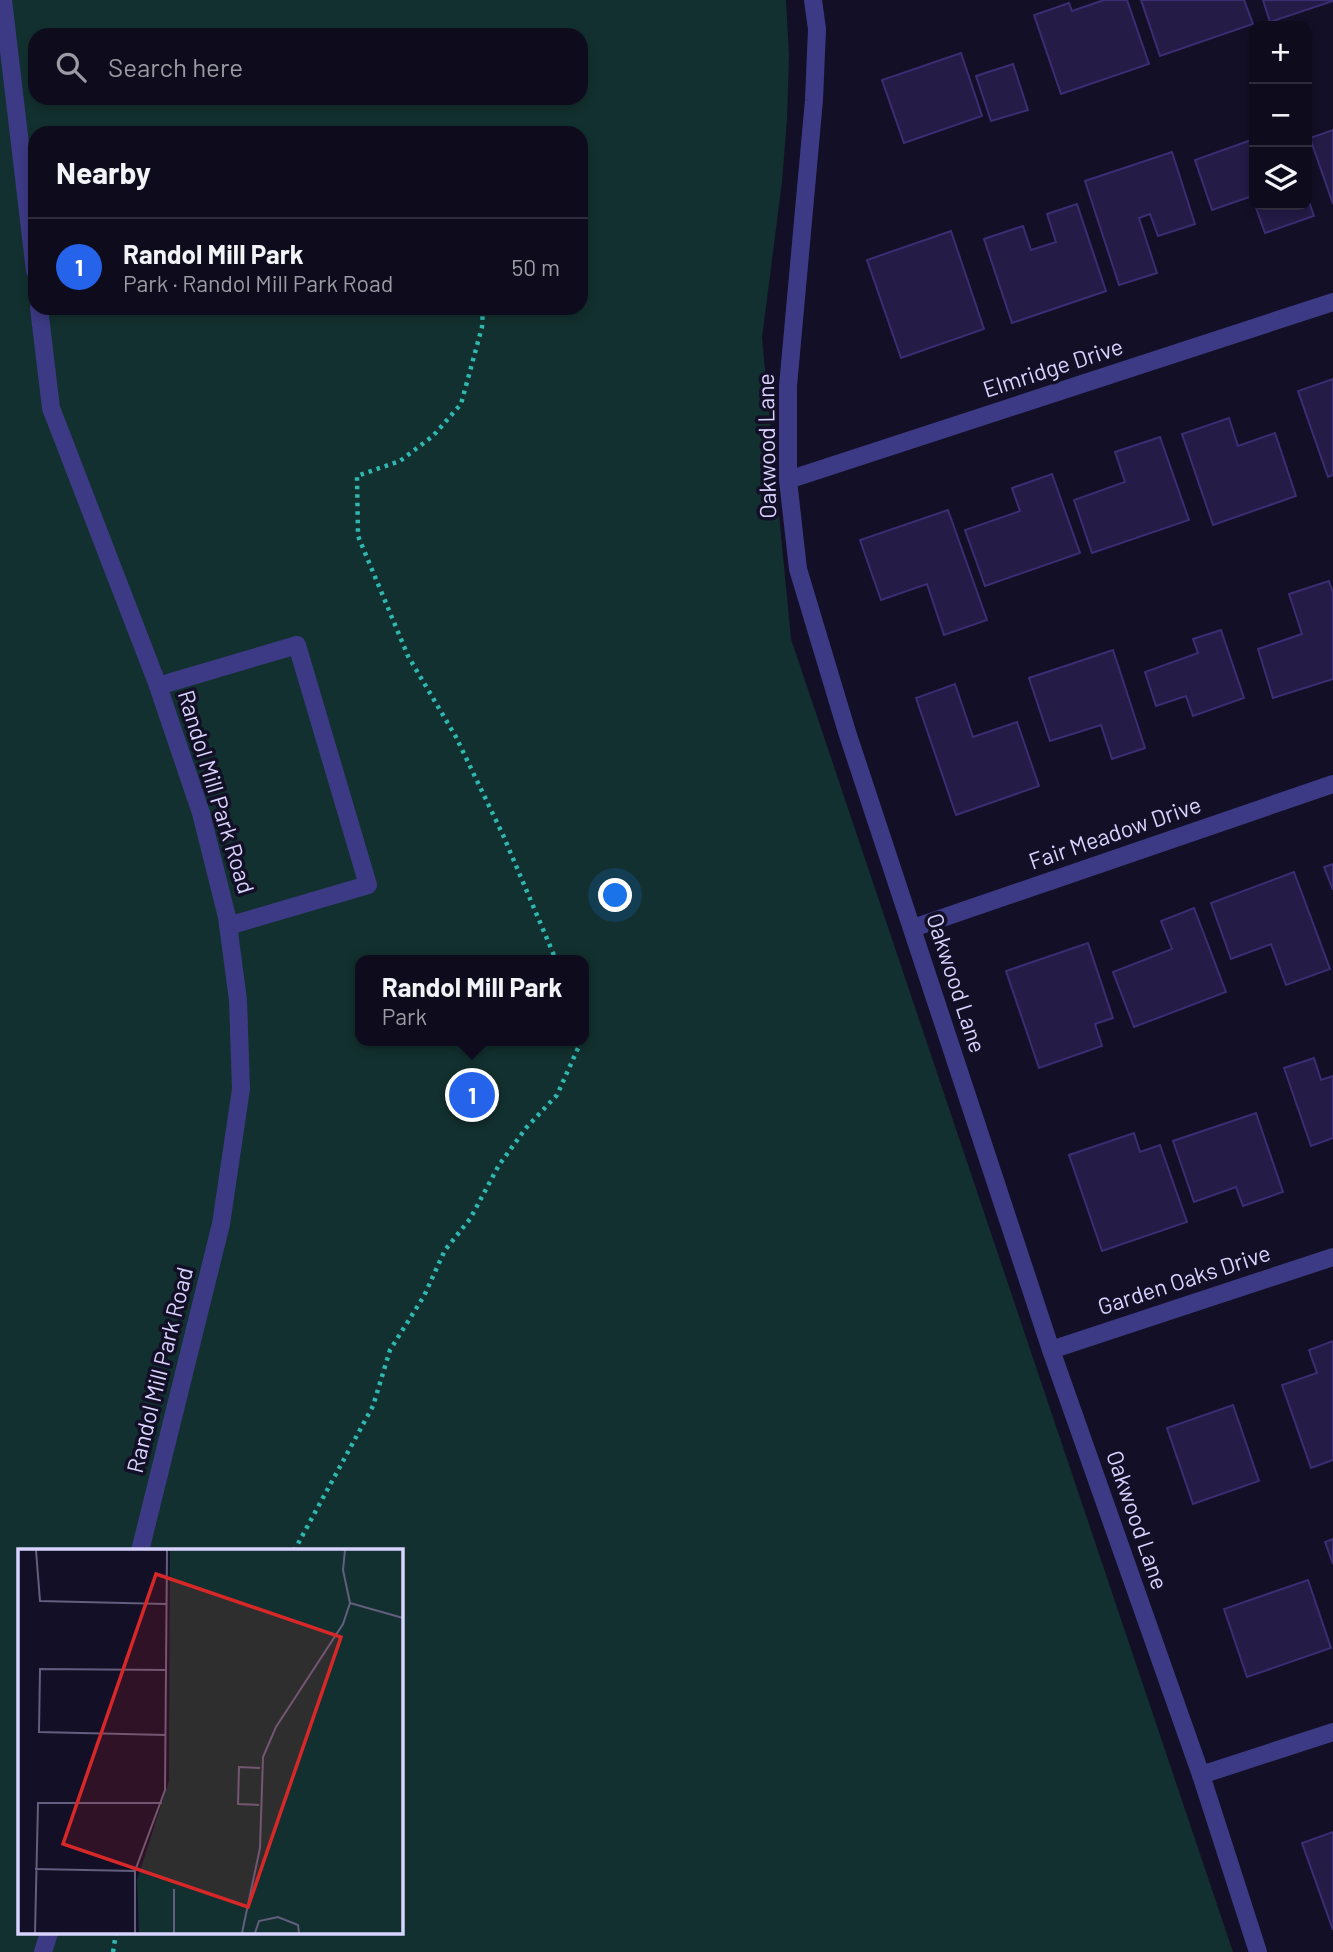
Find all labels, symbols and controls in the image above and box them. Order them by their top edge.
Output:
map controls [1249,21,1312,210]
button: + [1249,21,1312,84]
search box [28,28,588,105]
icon: search [52,48,90,86]
text: Search here [108,51,243,82]
button: − [1249,84,1312,147]
button: layers [1249,147,1312,210]
text: Nearby [56,154,151,190]
text: Randol Mill Park [123,238,304,269]
text: 1 [75,253,83,281]
text: 50 m [512,253,560,281]
text: Park · Randol Mill Park Road [123,269,393,297]
street label: Elmridge Drive [979,331,1126,403]
street label: Oakwood Lane [751,373,781,519]
street label: Randol Mill Park Road [173,687,261,897]
street label: Fair Meadow Drive [1025,789,1204,875]
your location [598,878,632,912]
street label: Oakwood Lane [921,909,993,1056]
popup [355,955,589,1046]
text: Randol Mill Park [382,971,562,1002]
text: Park [382,1002,427,1030]
pin: 1 [449,1069,495,1121]
street label: Garden Oaks Drive [1094,1238,1274,1320]
street label: Randol Mill Park Road [120,1264,198,1476]
street label: Oakwood Lane [1101,1446,1175,1593]
inset map [18,1549,402,1934]

